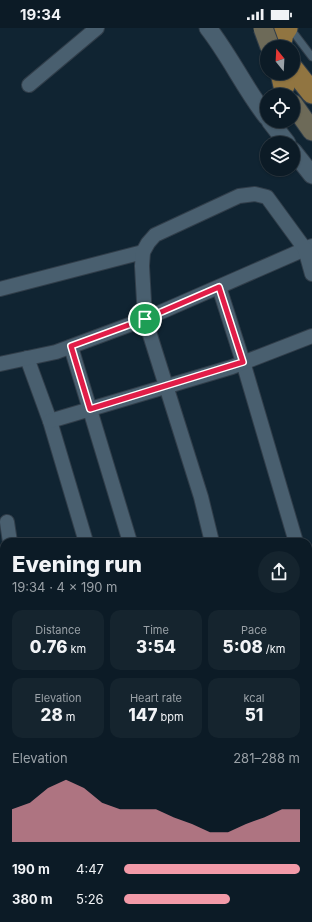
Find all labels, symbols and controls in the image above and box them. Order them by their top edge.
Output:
text: 19:34 [20,5,61,24]
north arrow [260,40,300,80]
map controls [260,40,300,176]
button: locate [260,88,300,128]
button: layers [260,136,300,176]
pin [128,302,162,336]
icon: arrive [134,308,156,330]
text: Evening run [12,551,142,577]
button: share [258,551,300,593]
text: 19:34 · 4 × 190 m [12,579,118,595]
text: Distance [35,623,81,637]
text: Time [143,623,169,637]
text: Pace [241,623,267,637]
text: 0.76 [30,637,67,657]
text: 3:54 [136,637,176,657]
text: 5:08 [223,637,263,657]
text: km [67,642,86,656]
text: /km [263,642,285,656]
text: Elevation [34,691,82,705]
text: Heart rate [130,691,182,705]
text: kcal [243,691,265,705]
text: 28 [41,705,63,725]
text: 147 [128,705,158,725]
text: 51 [245,705,263,725]
text: m [63,710,75,724]
text: bpm [158,710,184,724]
text: Elevation [12,750,68,766]
text: 281–288 m [233,750,300,766]
text: 190 m [12,861,50,877]
text: 4:47 [76,861,104,877]
text: 380 m [12,891,53,907]
text: 5:26 [76,891,104,907]

